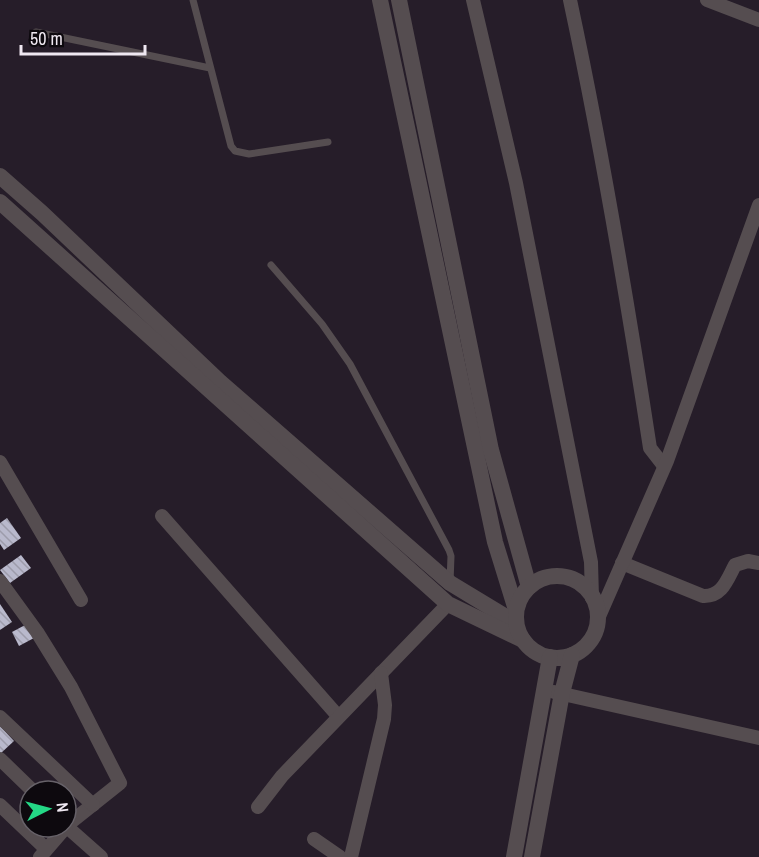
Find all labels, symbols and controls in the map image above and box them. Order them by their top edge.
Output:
scale bar [21,18,146,56]
text: 50 m [30,26,63,51]
north arrow [18,779,78,839]
text: N [51,802,74,813]

